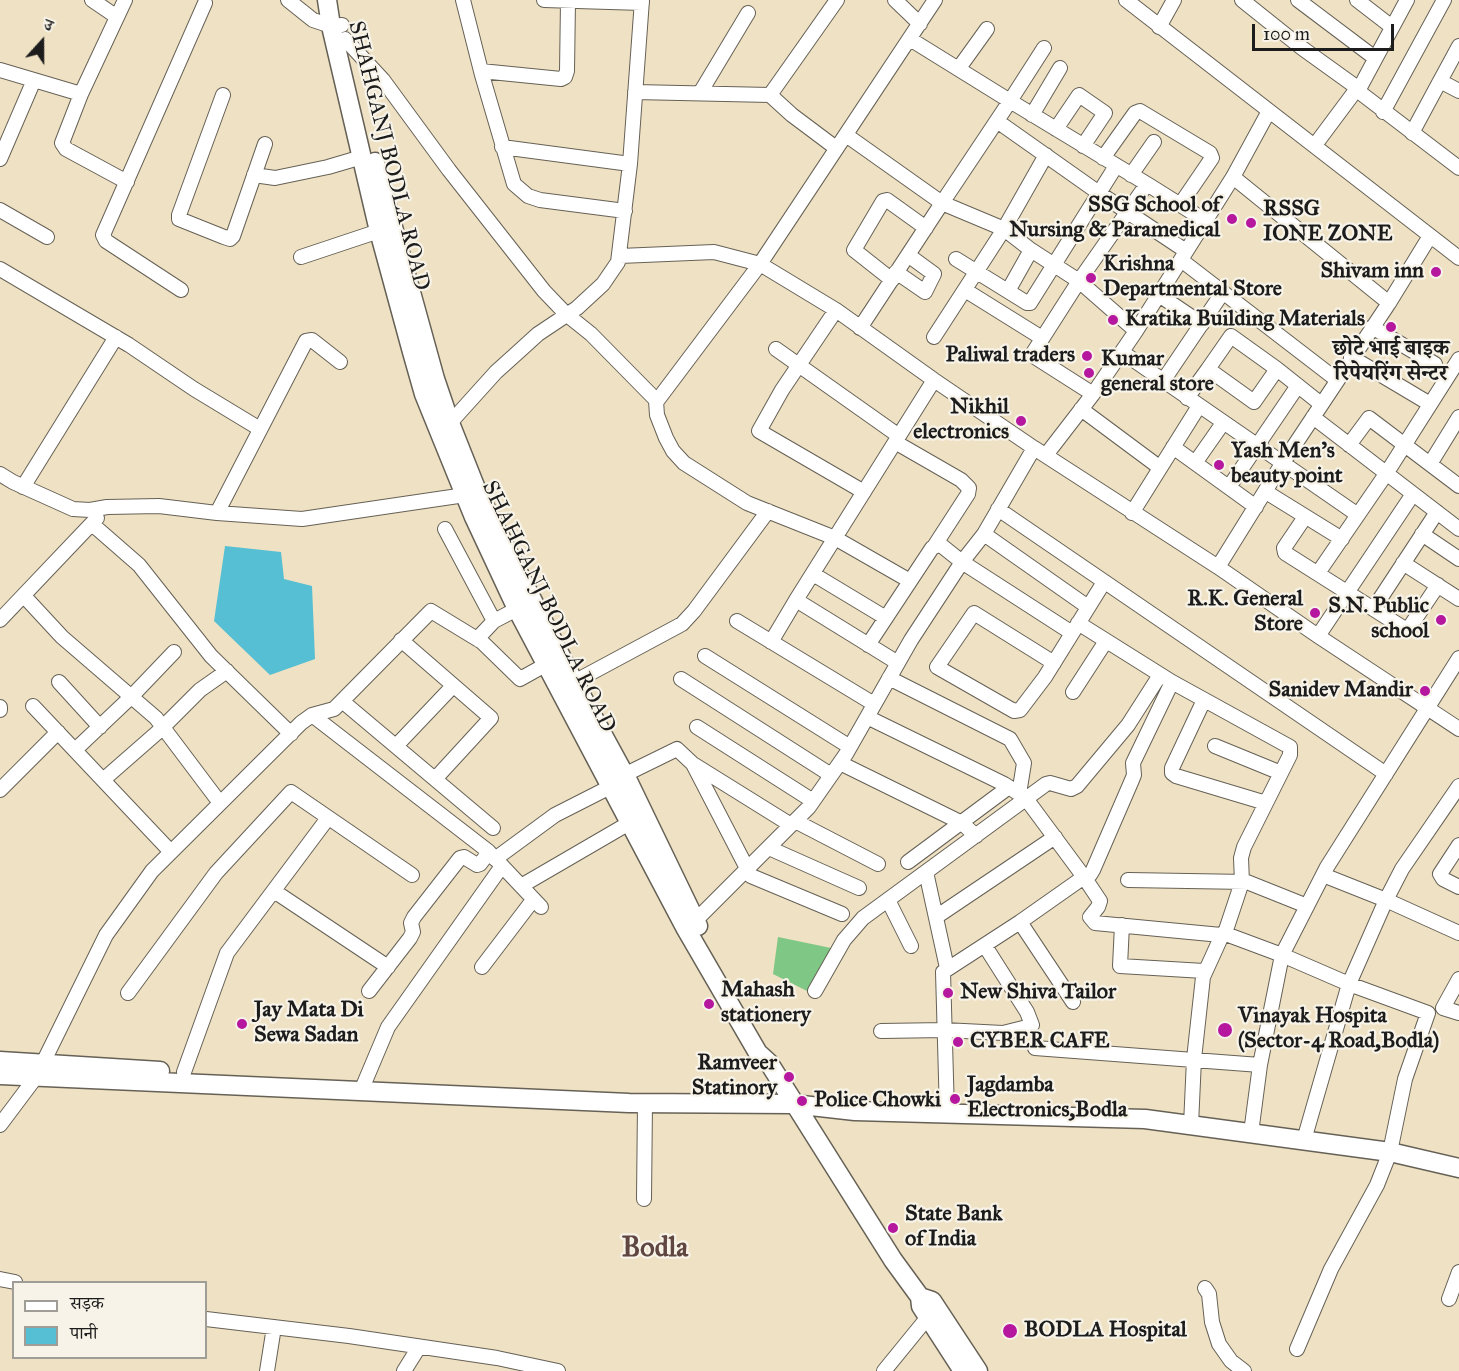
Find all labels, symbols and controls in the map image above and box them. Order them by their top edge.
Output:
north arrow [12,12,72,72]
scale bar [1255,12,1398,50]
text: उ [41,14,56,35]
street label: SHAHGANJ BODLA ROAD [342,19,434,293]
text: 100 m [1263,23,1310,45]
place label: SSG School of Nursing & Paramedical [1009,193,1220,244]
place label: RSSG IONE ZONE [1263,197,1392,248]
marker: SSG School of Nursing & Paramedical [1225,212,1239,226]
marker: RSSG IONE ZONE [1244,216,1258,230]
place label: Krishna Departmental Store [1103,252,1282,304]
place label: Shivam inn [1320,259,1424,285]
marker: Shivam inn [1429,265,1443,279]
marker: Krishna Departmental Store [1084,271,1098,285]
place label: Kratika Building Materials [1125,307,1365,333]
marker: Kratika Building Materials [1106,313,1120,327]
marker: छोटे भाई बाइक रिपेयरिंग सेन्टर [1384,320,1398,334]
place label: छोटे भाई बाइक रिपेयरिंग सेन्टर [1333,337,1449,388]
place label: Paliwal traders [946,343,1075,369]
place label: Kumar general store [1101,347,1214,398]
marker: Paliwal traders [1080,349,1094,363]
marker: Kumar general store [1082,366,1096,380]
place label: Nikhil electronics [913,395,1009,446]
marker: Nikhil electronics [1014,414,1028,428]
place label: Yash Men's beauty point [1231,439,1343,490]
marker: Yash Men's beauty point [1212,458,1226,472]
street label: SHAHGANJ BODLA ROAD [475,477,621,737]
place label: R.K. General Store [1187,587,1303,638]
place label: S.N. Public school [1328,594,1429,646]
marker: R.K. General Store [1308,606,1322,620]
marker: S.N. Public school [1434,613,1448,627]
place label: Sanidev Mandir [1268,678,1413,704]
marker: Sanidev Mandir [1418,684,1432,698]
place label: Mahash stationery [721,978,811,1030]
place label: New Shiva Tailor [960,980,1116,1006]
marker: New Shiva Tailor [941,986,955,1000]
marker: Mahash stationery [702,997,716,1011]
place label: Jay Mata Di Sewa Sadan [254,998,364,1050]
place label: Vinayak Hospita (Sector-4 Road,Bodla) [1238,1004,1439,1056]
marker: Jay Mata Di Sewa Sadan [235,1017,249,1031]
marker: Vinayak Hospita (Sector-4 Road,Bodla) [1216,1021,1234,1039]
place label: CYBER CAFE [970,1029,1110,1055]
marker: CYBER CAFE [951,1035,965,1049]
place label: Ramveer Statinory [692,1051,777,1102]
marker: Ramveer Statinory [782,1070,796,1084]
place label: Jagdamba Electronics,Bodla [967,1073,1127,1124]
place label: Police Chowki [814,1088,941,1114]
marker: Jagdamba Electronics,Bodla [948,1092,962,1106]
marker: Police Chowki [795,1094,809,1108]
place label: State Bank of India [905,1202,1002,1254]
marker: State Bank of India [886,1221,900,1235]
district label: Bodla [622,1232,688,1266]
legend [12,1281,207,1359]
text: सड़क [70,1292,104,1314]
place label: BODLA Hospital [1024,1318,1187,1344]
text: पानी [70,1322,97,1344]
marker: BODLA Hospital [1001,1322,1019,1340]

